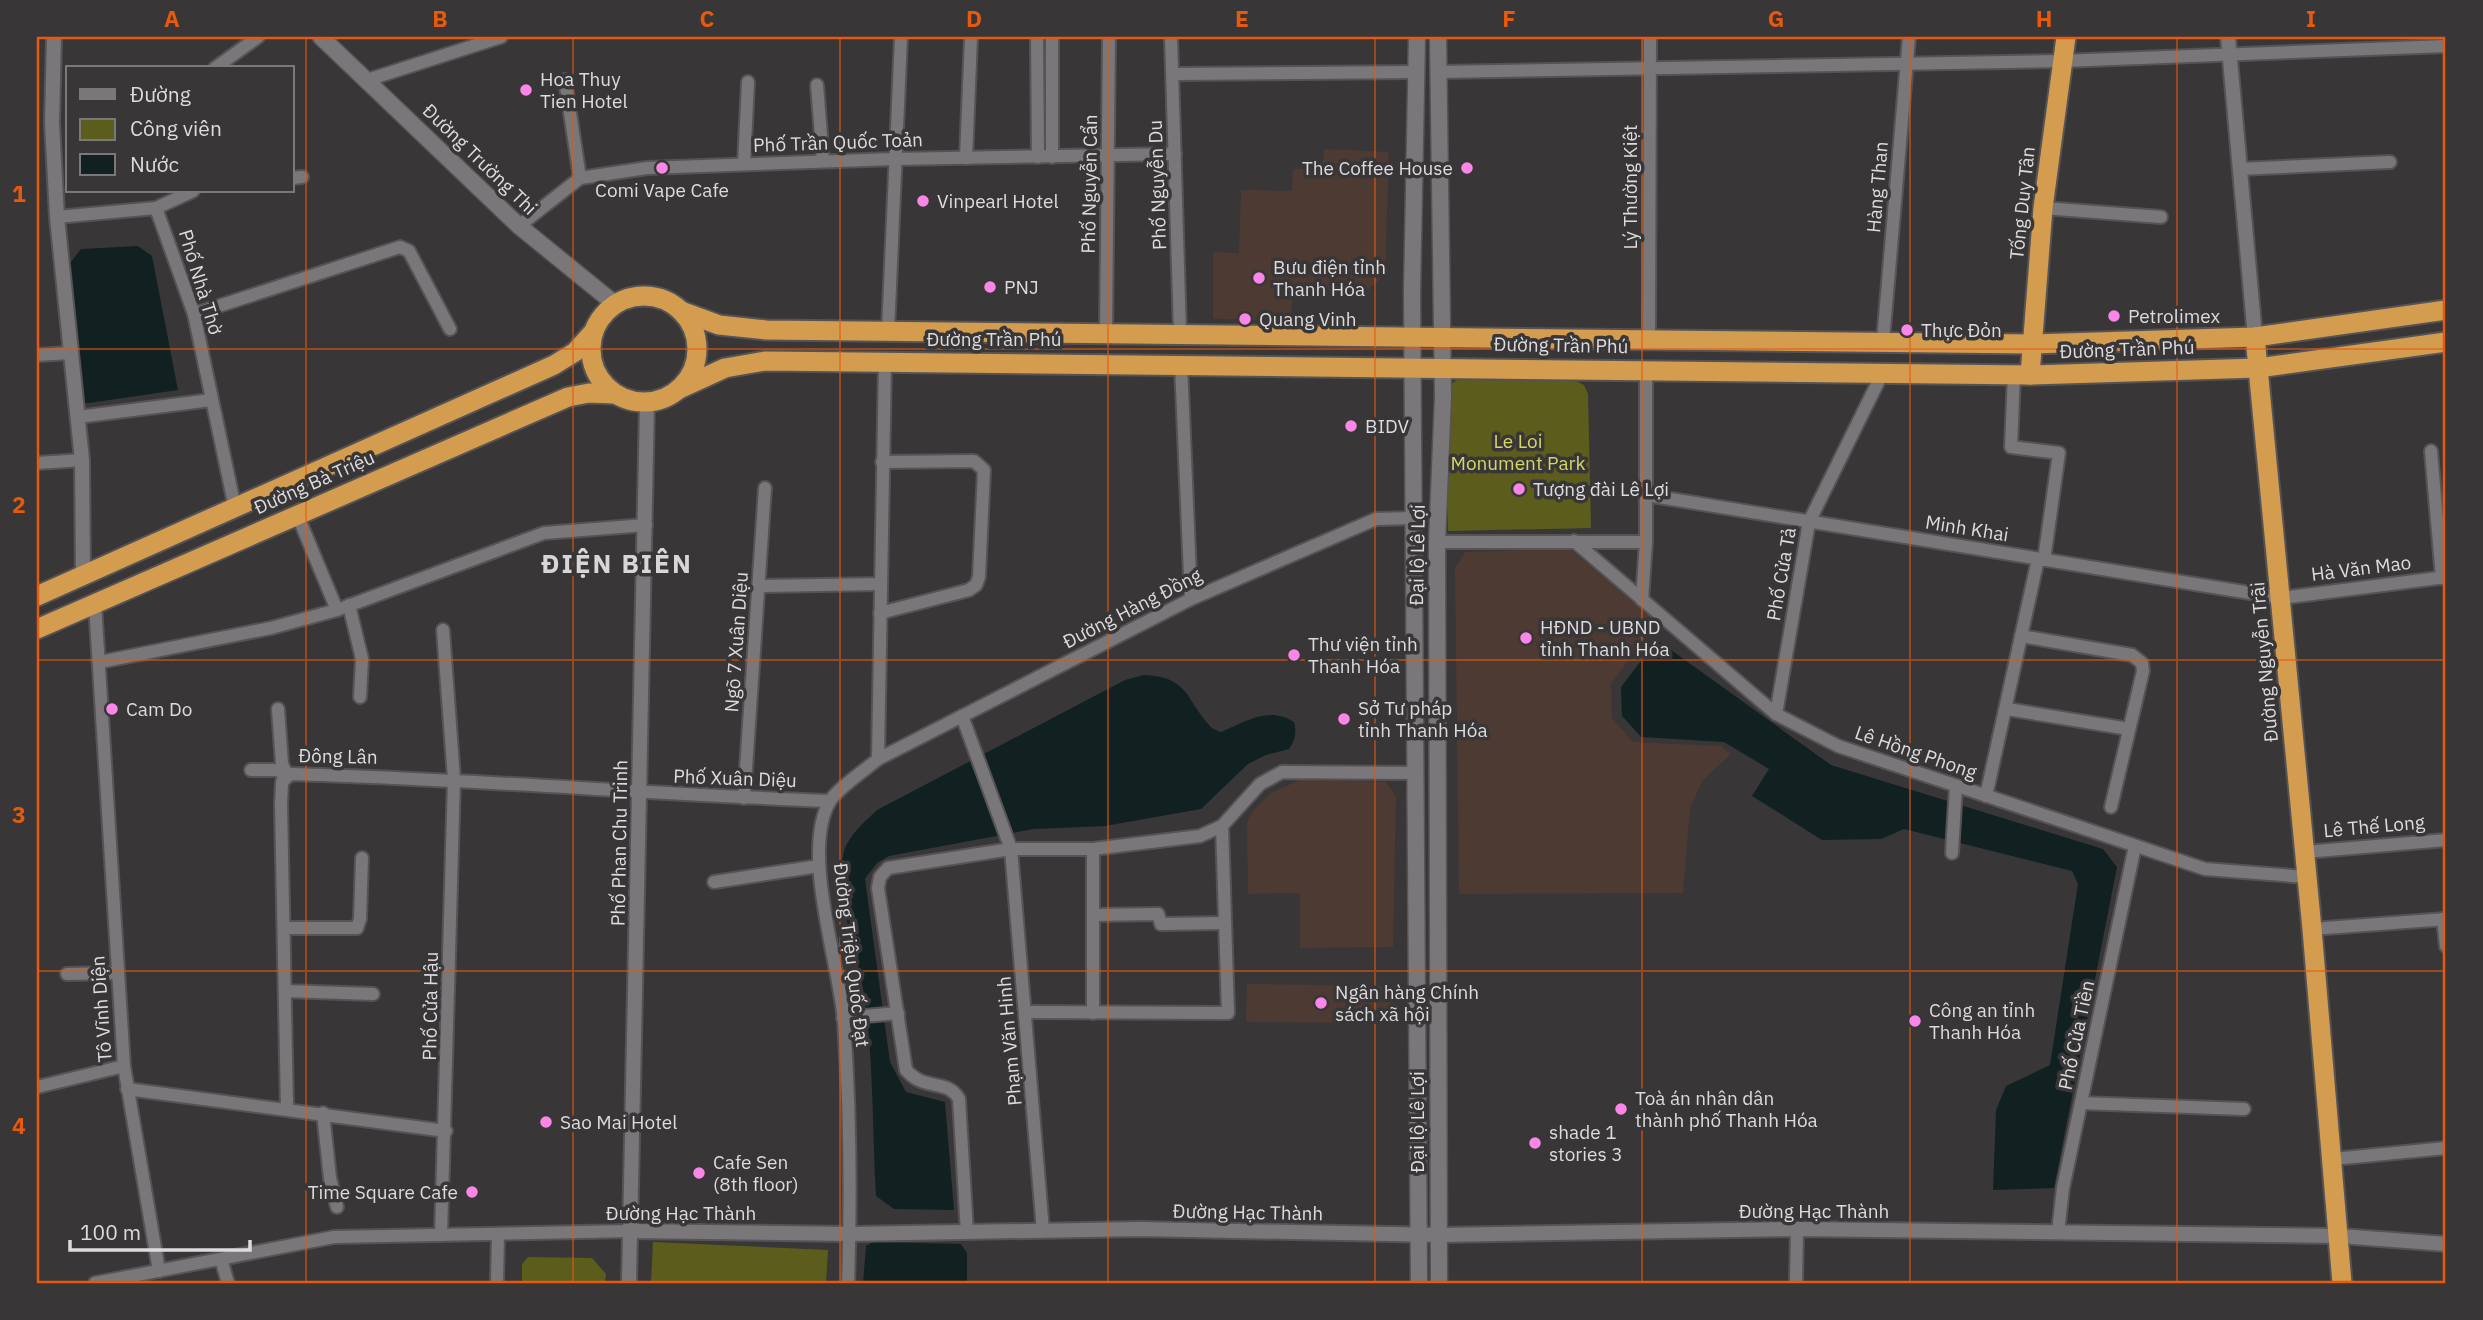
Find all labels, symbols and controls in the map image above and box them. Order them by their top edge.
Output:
text: A [164,3,180,33]
text: B [432,3,448,33]
text: C [700,3,715,33]
text: D [966,3,982,33]
text: E [1235,3,1249,33]
text: F [1502,3,1516,33]
text: G [1768,3,1784,33]
text: H [2036,3,2052,33]
text: I [2306,3,2316,33]
legend [66,66,294,192]
place label: Hoa Thuy Tien Hotel [540,67,628,113]
text: Đường [130,80,191,108]
marker: Hoa Thuy Tien Hotel [518,82,534,98]
street label: Đường Trường Thi [418,98,542,220]
text: Công viên [130,114,222,142]
street label: Phố Nguyễn Cẩn [1076,114,1102,254]
street label: Phố Nguyễn Du [1143,119,1171,251]
street label: Lý Thường Kiệt [1618,124,1642,250]
street label: Phố Trần Quốc Toản [753,127,923,157]
street label: Hàng Than [1861,140,1893,234]
street label: Tống Duy Tân [2004,145,2040,261]
text: Nước [130,150,179,178]
place label: The Coffee House [1302,156,1453,180]
marker: Comi Vape Cafe [654,160,670,176]
marker: The Coffee House [1459,160,1475,176]
text: 1 [12,178,26,208]
place label: Comi Vape Cafe [595,178,729,202]
place label: Vinpearl Hotel [937,189,1059,213]
marker: Vinpearl Hotel [915,193,931,209]
street label: Phố Nhà Thờ [174,227,228,337]
place label: Bưu điện tỉnh Thanh Hóa [1273,255,1386,301]
marker: Bưu điện tỉnh Thanh Hóa [1251,270,1267,286]
place label: PNJ [1004,275,1039,299]
marker: PNJ [982,279,998,295]
place label: Petrolimex [2128,304,2220,328]
place label: Quang Vinh [1259,307,1357,331]
marker: Petrolimex [2106,308,2122,324]
marker: Quang Vinh [1237,311,1253,327]
place label: Thực Đỏn [1921,318,2002,342]
marker: Thực Đỏn [1899,322,1915,338]
street label: Đường Trần Phú [927,327,1061,351]
street label: Đường Trần Phú [1493,332,1629,358]
street label: Đường Trần Phú [2059,335,2195,363]
place label: BIDV [1365,414,1410,438]
marker: BIDV [1343,418,1359,434]
park label: Le Loi Monument Park [1450,429,1586,475]
street label: Đường Bà Triệu [250,445,378,519]
place label: Tượng đài Lê Lợi [1533,477,1669,501]
marker: Tượng đài Lê Lợi [1511,481,1527,497]
text: 2 [12,489,26,519]
street label: Đại lộ Lê Lợi [1404,504,1430,606]
street label: Minh Khai [1924,510,2010,546]
street label: Phố Cửa Tả [1761,525,1801,623]
district label: ĐIỆN BIÊN [541,546,693,580]
street label: Hà Văn Mao [2310,550,2412,586]
street label: Đường Hàng Đồng [1059,563,1205,653]
street label: Ngõ 7 Xuân Diệu [719,571,753,713]
street label: Đường Nguyễn Trãi [2245,581,2283,743]
place label: HĐND - UBND tỉnh Thanh Hóa [1540,615,1670,661]
marker: HĐND - UBND tỉnh Thanh Hóa [1518,630,1534,646]
place label: Thư viện tỉnh Thanh Hóa [1308,632,1418,678]
marker: Thư viện tỉnh Thanh Hóa [1286,647,1302,663]
place label: Sở Tư pháp tỉnh Thanh Hóa [1358,696,1488,742]
place label: Cam Do [126,697,192,721]
marker: Cam Do [104,701,120,717]
marker: Sở Tư pháp tỉnh Thanh Hóa [1336,711,1352,727]
street label: Lê Hồng Phong [1852,720,1980,784]
street label: Đông Lân [298,743,378,769]
street label: Phố Phan Chu Trinh [606,760,632,926]
street label: Phố Xuân Diệu [673,764,797,792]
text: 3 [12,799,26,829]
street label: Lê Thế Long [2322,810,2426,842]
street label: Đường Triệu Quốc Đạt [829,861,875,1049]
street label: Phố Cửa Hậu [417,951,443,1061]
street label: Tô Vĩnh Diện [85,955,117,1063]
street label: Phạm Văn Hinh [991,975,1027,1107]
street label: Phố Cửa Tiền [2053,978,2099,1092]
place label: Ngân hàng Chính sách xã hội [1335,980,1479,1026]
marker: Ngân hàng Chính sách xã hội [1313,995,1329,1011]
place label: Công an tỉnh Thanh Hóa [1929,998,2035,1044]
marker: Công an tỉnh Thanh Hóa [1907,1013,1923,1029]
street label: Đại lộ Lê Lợi [1405,1071,1429,1173]
place label: Toà án nhân dân thành phố Thanh Hóa [1635,1086,1818,1132]
marker: Toà án nhân dân thành phố Thanh Hóa [1613,1101,1629,1117]
text: 4 [12,1110,26,1140]
place label: Sao Mai Hotel [560,1110,677,1134]
marker: Sao Mai Hotel [538,1114,554,1130]
place label: shade 1 stories 3 [1549,1120,1623,1166]
marker: shade 1 stories 3 [1527,1135,1543,1151]
place label: Cafe Sen (8th floor) [713,1150,799,1196]
marker: Cafe Sen (8th floor) [691,1165,707,1181]
place label: Time Square Cafe [308,1180,458,1204]
marker: Time Square Cafe [464,1184,480,1200]
street label: Đường Hạc Thành [1173,1199,1323,1225]
street label: Đường Hạc Thành [1739,1199,1889,1223]
street label: Đường Hạc Thành [606,1201,756,1225]
scale bar [70,1208,250,1252]
text: 100 m [80,1218,141,1246]

